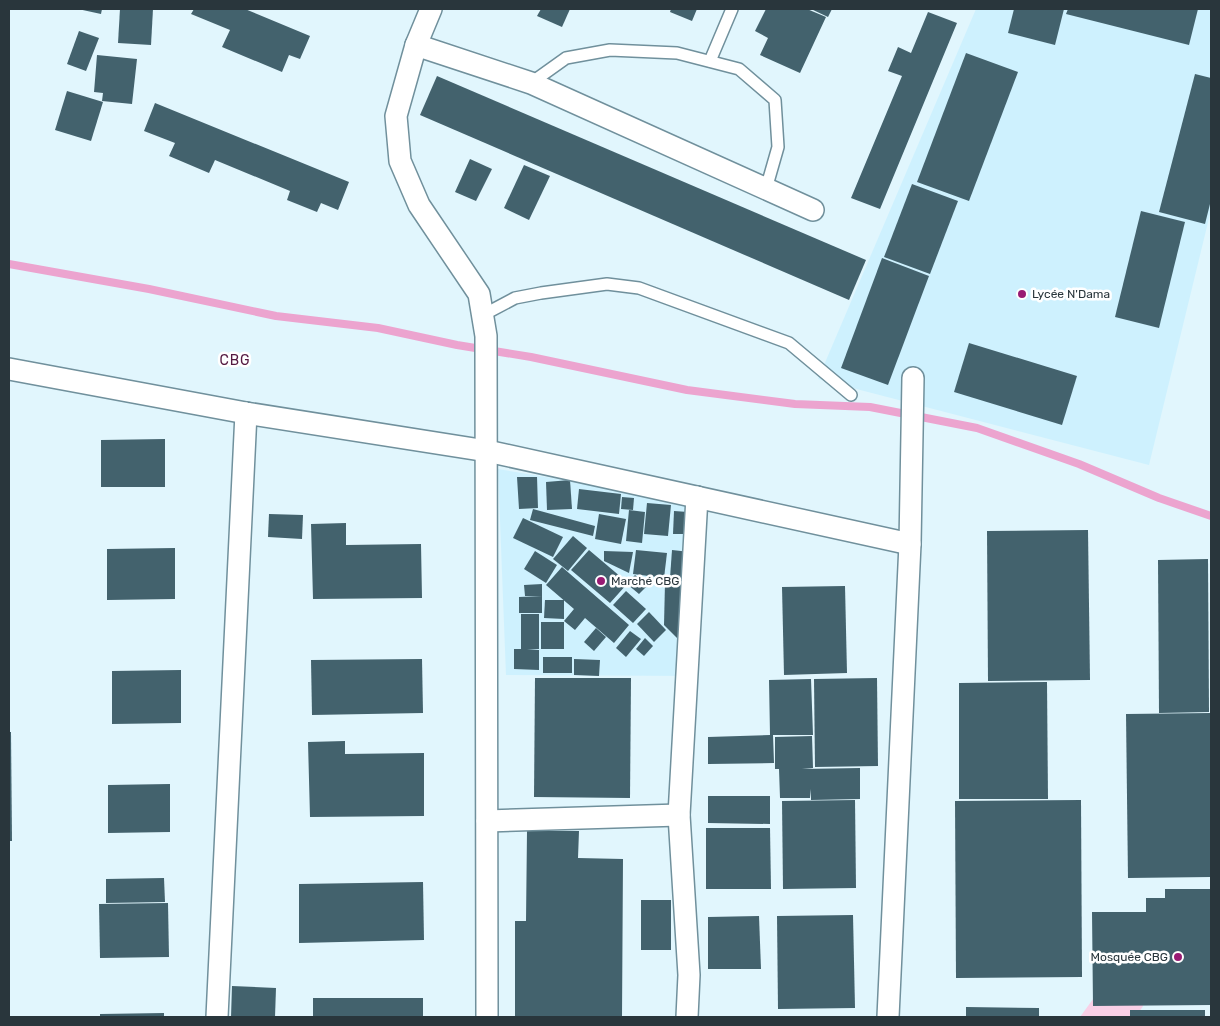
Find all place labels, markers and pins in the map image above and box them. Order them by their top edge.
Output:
place label: Lycée N'Dama [1032,287,1110,301]
marker: Lycée N'Dama [1016,288,1028,300]
place label: Marché CBG [611,574,679,588]
marker: Marché CBG [595,575,607,587]
place label: Mosquée CBG [1091,950,1168,964]
marker: Mosquée CBG [1172,951,1184,963]

